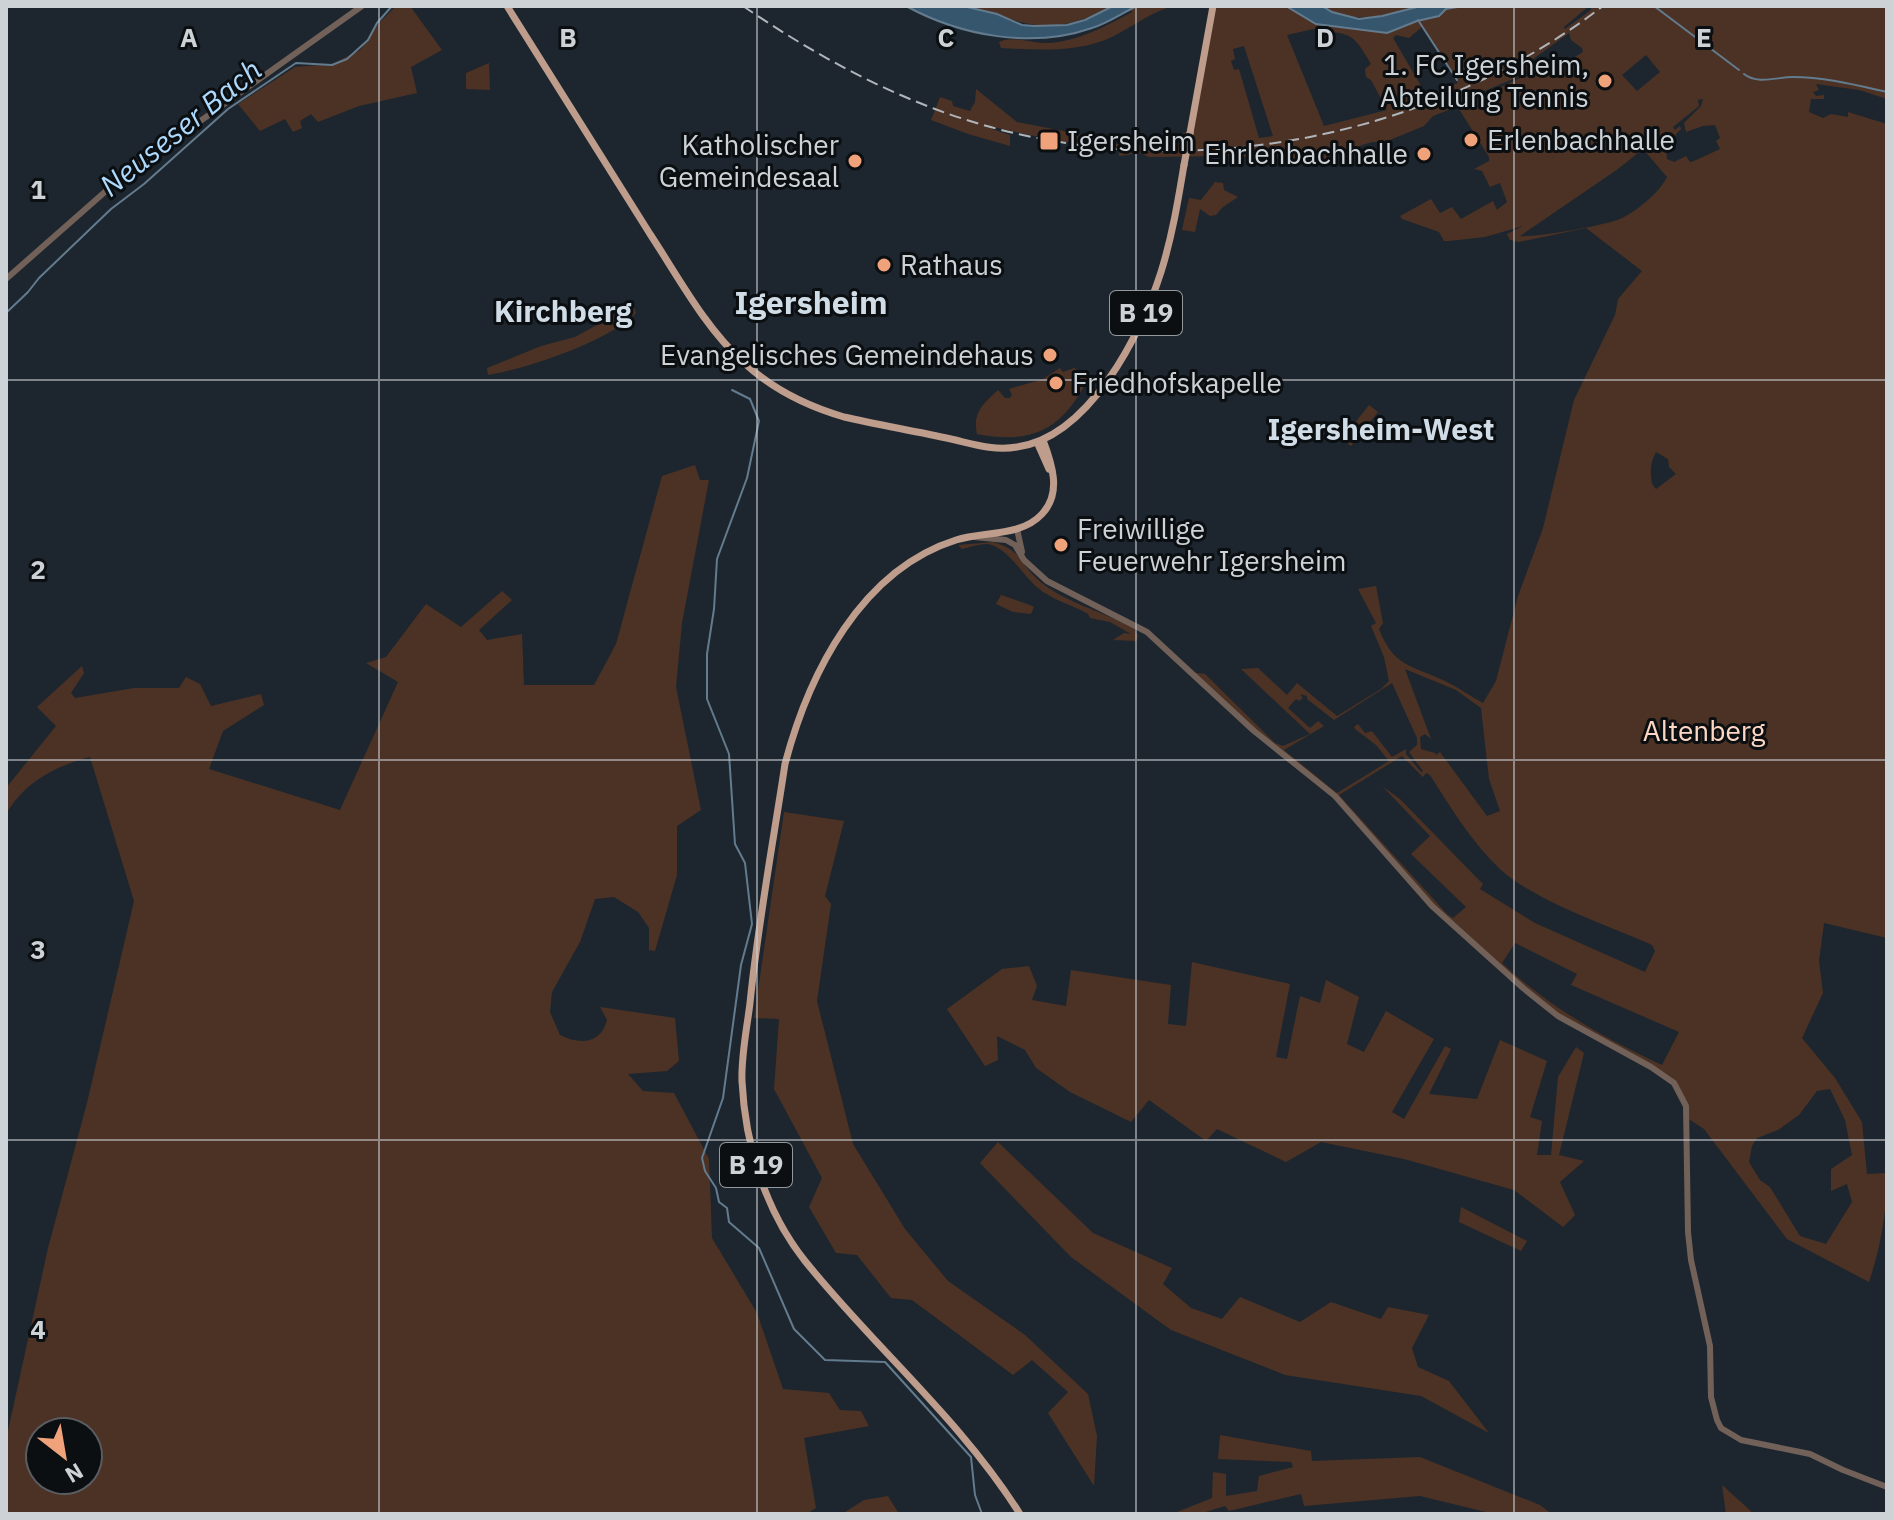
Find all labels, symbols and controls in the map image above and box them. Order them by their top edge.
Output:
text: A [180,20,198,54]
text: B [559,20,577,54]
text: C [938,20,955,54]
text: D [1316,20,1334,54]
text: E [1696,20,1712,54]
place label: 1. FC Igersheim, Abteilung Tennis [1380,46,1589,115]
water label: Neuseser Bach [91,50,269,204]
marker: 1. FC Igersheim, Abteilung Tennis [1596,72,1614,90]
place label: Erlenbachhalle [1487,121,1675,158]
place label: Igersheim [1067,122,1195,159]
place label: Katholischer Gemeindesaal [659,126,839,195]
marker: Igersheim [1038,130,1060,152]
marker: Erlenbachhalle [1462,131,1480,149]
place label: Ehrlenbachhalle [1204,135,1408,172]
marker: Ehrlenbachhalle [1415,145,1433,163]
marker: Katholischer Gemeindesaal [846,152,864,170]
text: 1 [30,172,46,206]
place label: Rathaus [900,246,1003,283]
marker: Rathaus [875,256,893,274]
district label: Igersheim [734,281,888,323]
district label: Kirchberg [494,291,633,330]
road number: B 19 [1110,291,1182,335]
place label: Evangelisches Gemeindehaus [660,336,1034,373]
marker: Evangelisches Gemeindehaus [1041,346,1059,364]
place label: Friedhofskapelle [1072,364,1282,401]
marker: Friedhofskapelle [1047,374,1065,392]
district label: Igersheim-West [1267,409,1495,448]
place label: Freiwillige Feuerwehr Igersheim [1077,510,1346,579]
marker: Freiwillige Feuerwehr Igersheim [1052,536,1070,554]
text: 2 [30,552,46,586]
park label: Altenberg [1643,712,1765,749]
text: 3 [30,932,46,966]
road number: B 19 [720,1143,792,1187]
text: 4 [30,1312,46,1346]
north arrow [24,1416,104,1496]
text: N [60,1457,89,1490]

